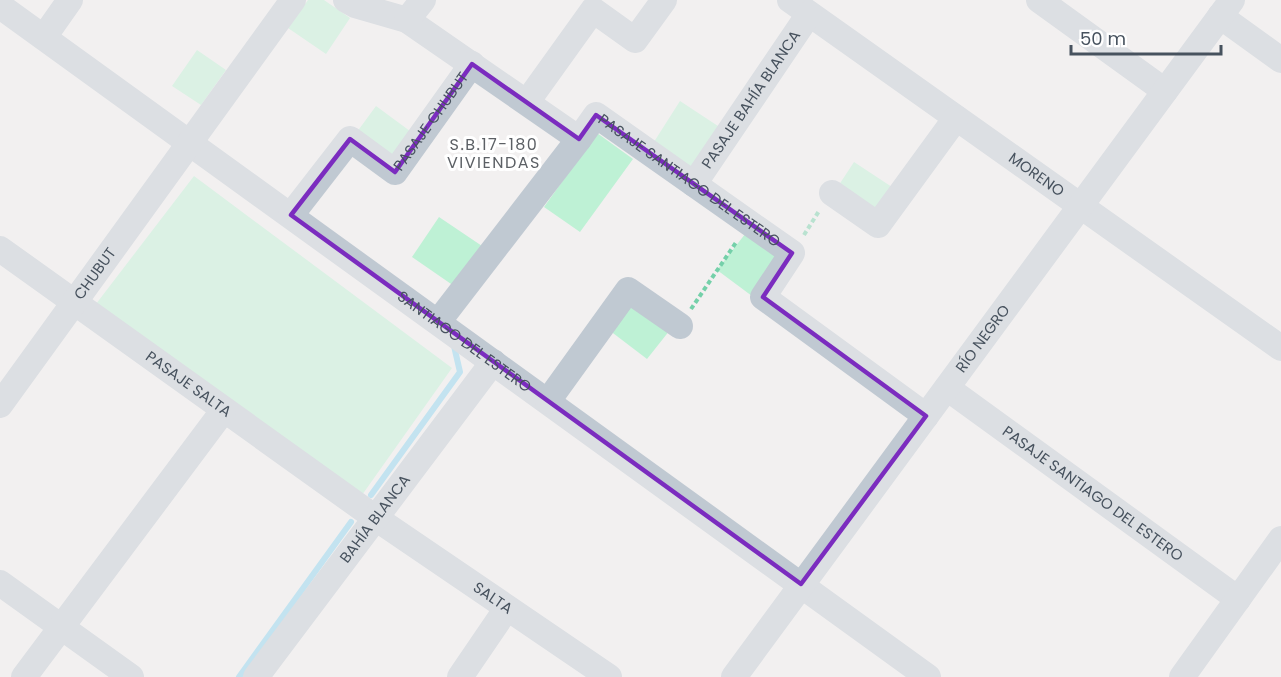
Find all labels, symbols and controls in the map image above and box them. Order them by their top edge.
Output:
scale bar [1071,18,1221,56]
street label: PASAJE BAHÍA BLANCA [696,26,805,173]
text: 50 m [1080,26,1126,51]
street label: PASAJE CHUBUT [388,68,473,175]
street label: PASAJE SANTIAGO DEL ESTERO [594,109,785,252]
district label: S.B.17-180 VIVIENDAS [447,133,541,174]
street label: MORENO [1005,147,1069,201]
street label: CHUBUT [69,243,121,304]
street label: SANTIAGO DEL ESTERO [393,286,536,397]
street label: RÍO NEGRO [950,300,1015,377]
street label: PASAJE SALTA [142,346,236,422]
street label: PASAJE SANTIAGO DEL ESTERO [998,421,1188,566]
street label: BAHÍA BLANCA [334,470,415,567]
street label: SALTA [469,577,517,619]

